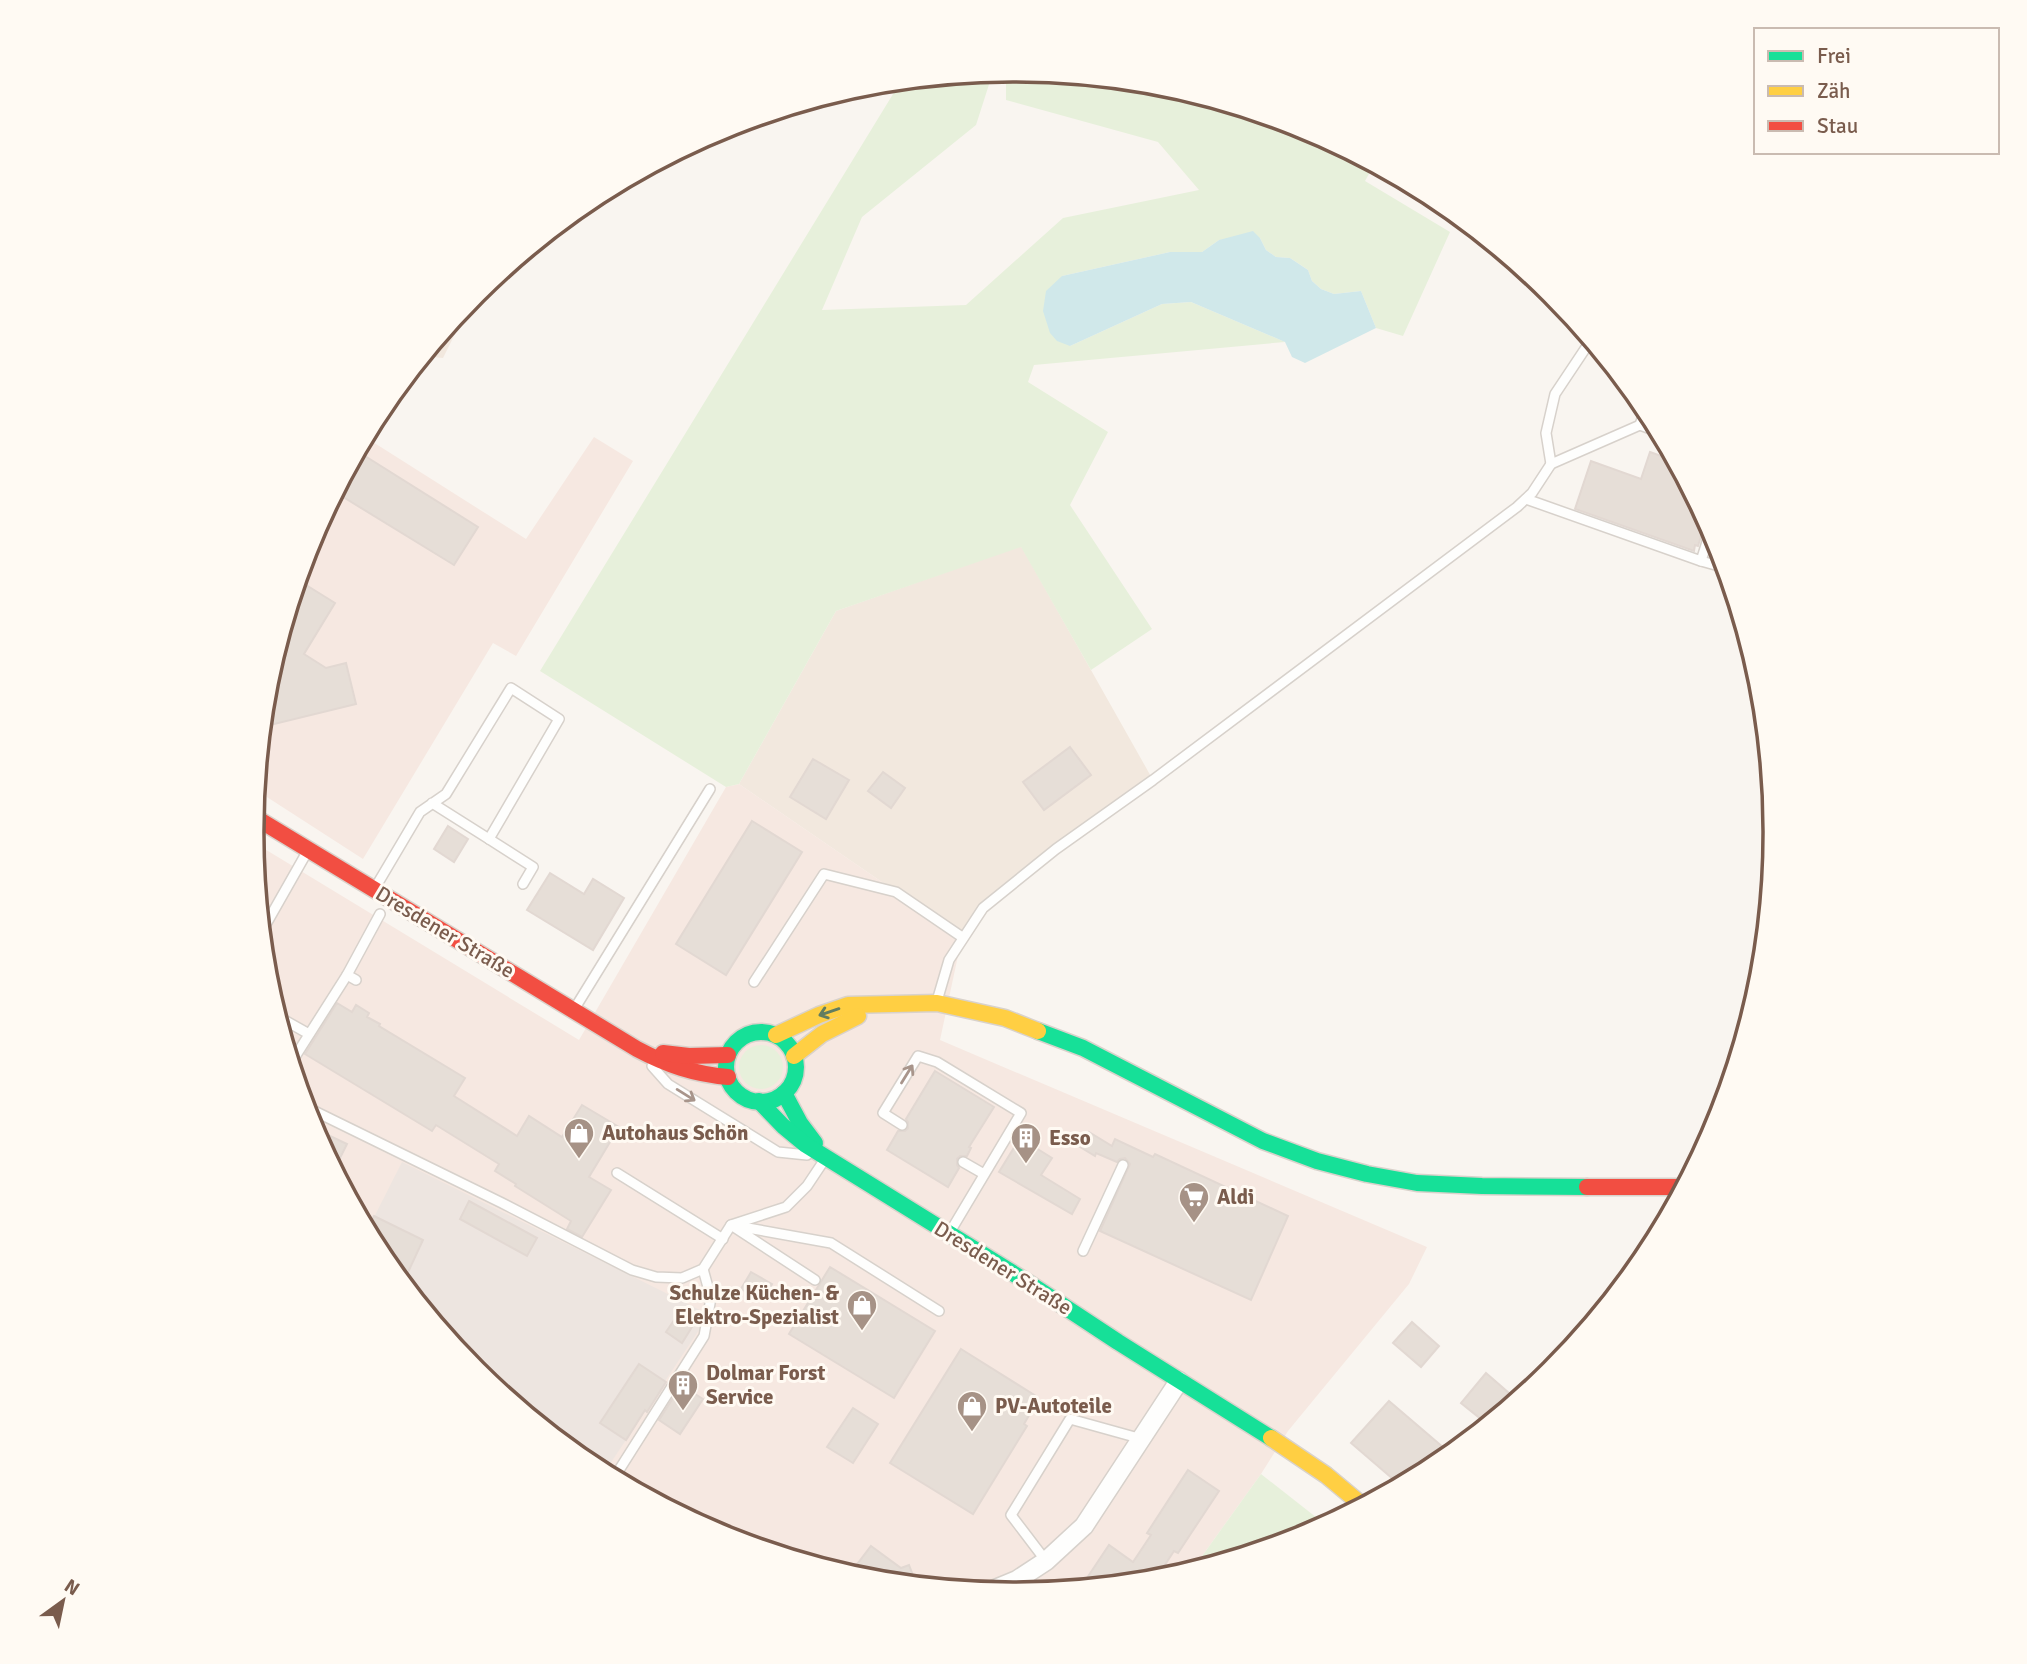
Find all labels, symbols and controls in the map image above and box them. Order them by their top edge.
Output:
legend [1754,28,1999,154]
text: Frei [1817,43,1851,69]
text: Zäh [1817,78,1851,104]
text: Stau [1817,113,1858,139]
street label: Dresdener Straße [371,880,519,984]
one-way arrow [818,1007,840,1019]
one-way arrow [900,1065,914,1085]
one-way arrow [676,1089,696,1103]
shop icon: Autohaus Schön [562,1116,596,1160]
place label: Autohaus Schön [602,1120,748,1146]
building icon: Esso [1009,1121,1043,1165]
place label: Esso [1049,1125,1091,1151]
supermarket icon: Aldi [1177,1180,1211,1224]
place label: Aldi [1217,1184,1254,1210]
street label: Dresdener Straße [929,1215,1077,1321]
place label: Schulze Küchen- & Elektro-Spezialist [669,1280,839,1330]
shop icon: Schulze Küchen- & Elektro-Spezialist [845,1288,879,1332]
place label: Dolmar Forst Service [706,1360,825,1410]
building icon: Dolmar Forst Service [666,1368,700,1412]
shop icon: PV-Autoteile [955,1389,989,1433]
place label: PV-Autoteile [995,1393,1112,1419]
north arrow [28,1566,98,1636]
text: N [60,1574,84,1601]

